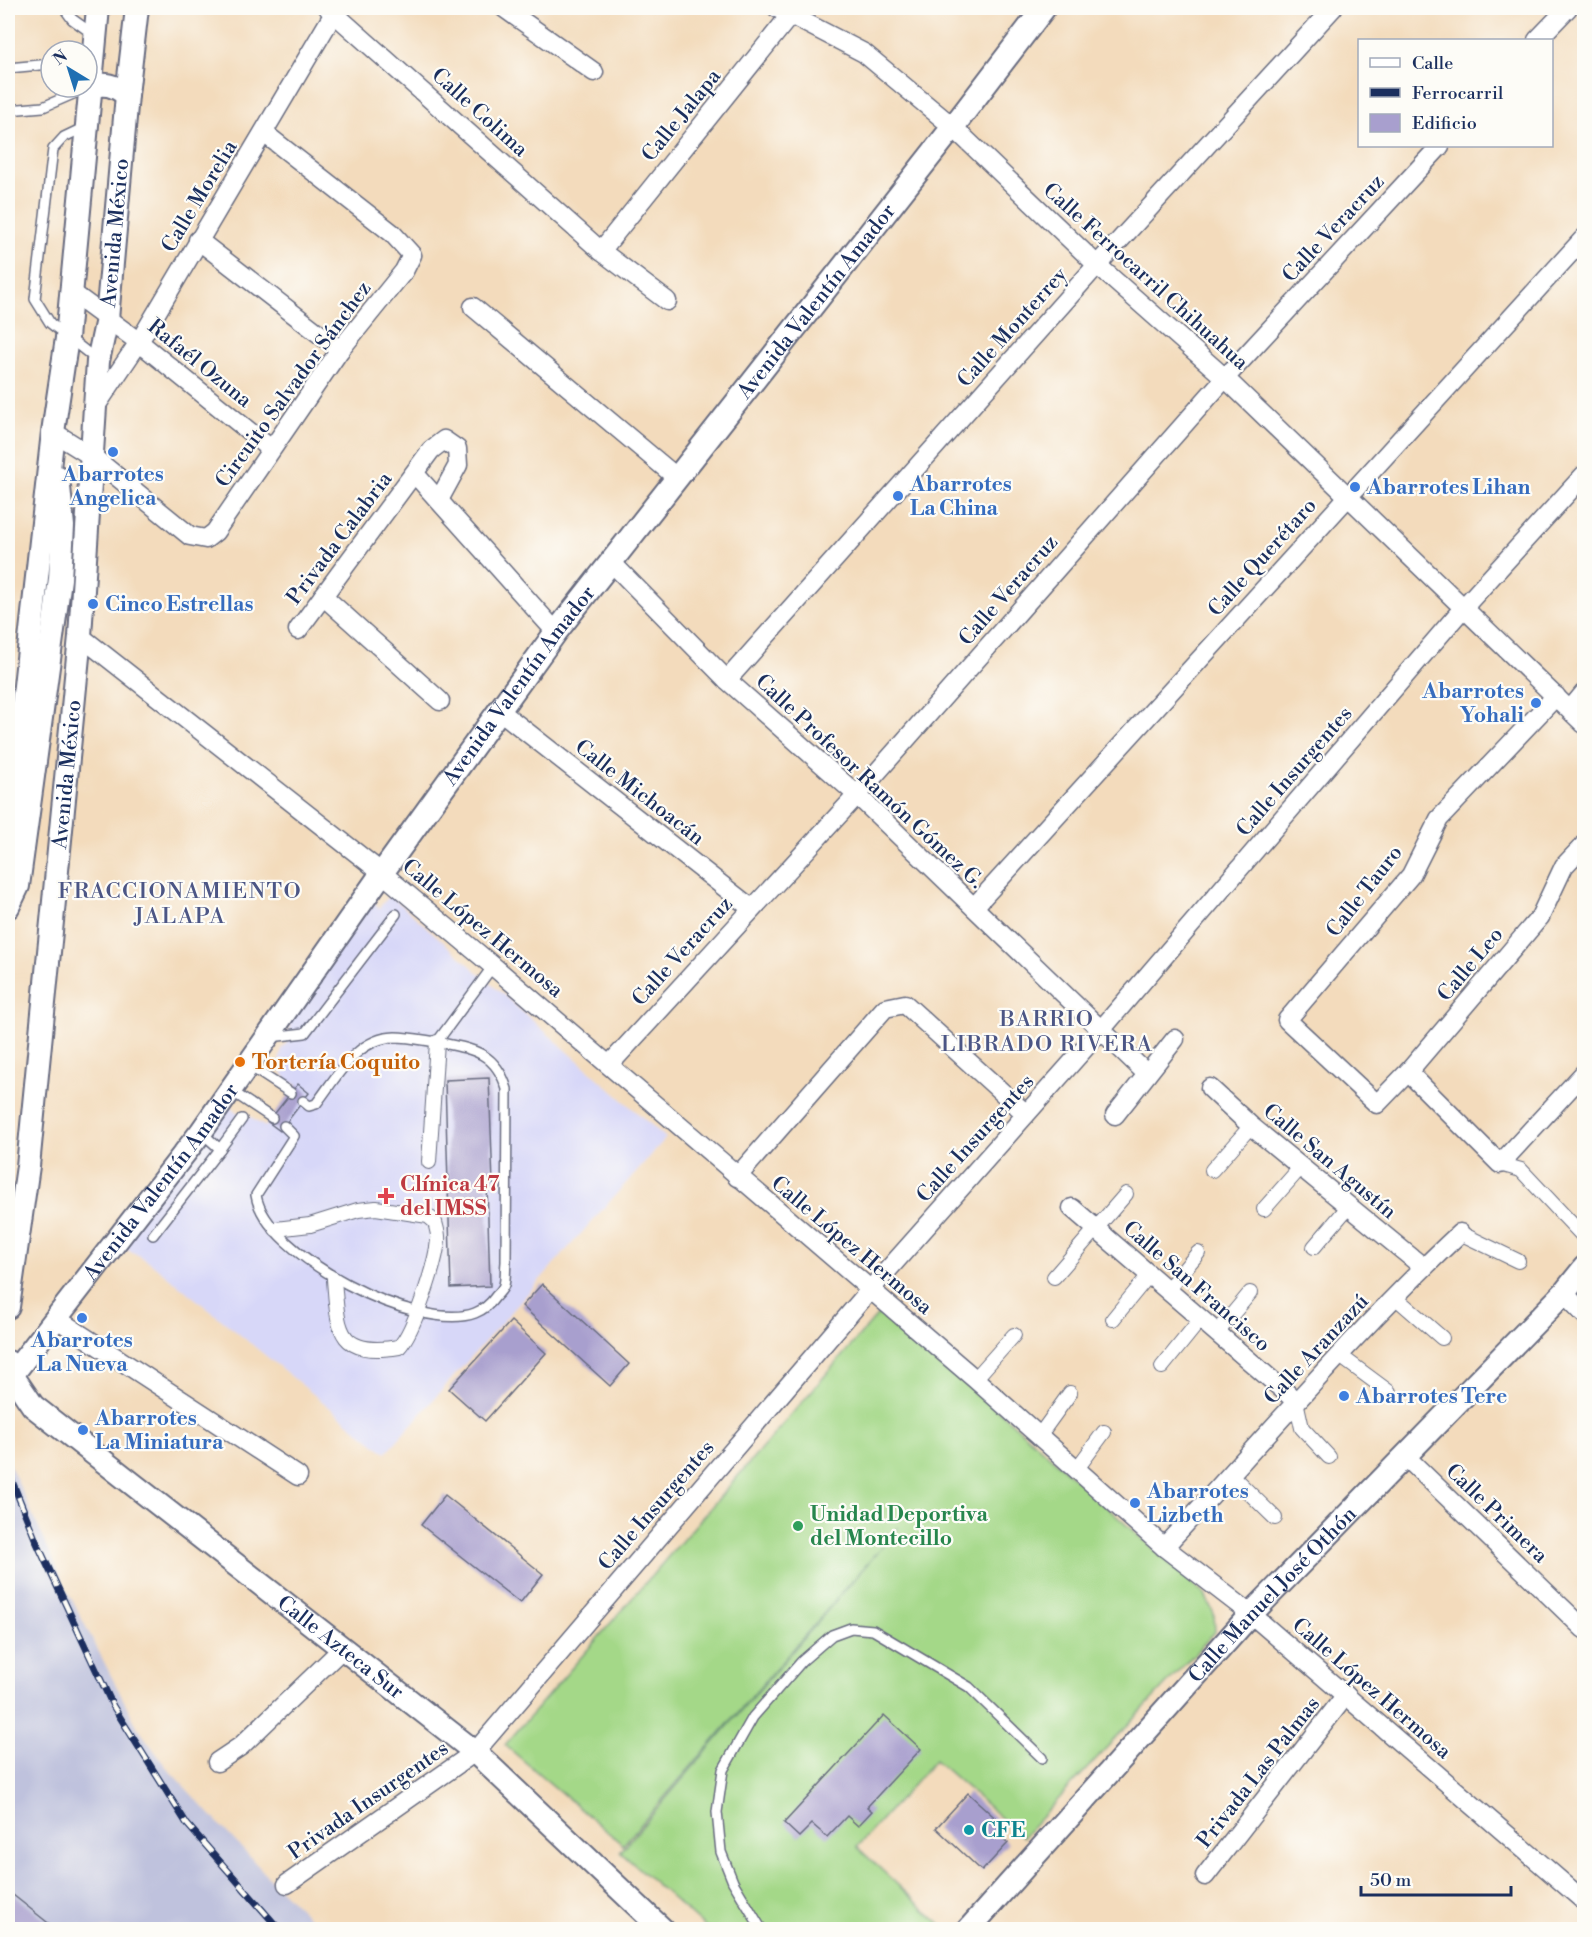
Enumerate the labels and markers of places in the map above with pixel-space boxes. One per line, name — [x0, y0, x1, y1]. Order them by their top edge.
marker: Abarrotes Angelica — [106, 445, 120, 459]
place label: Abarrotes Angelica — [61, 462, 164, 512]
place label: Abarrotes La China — [909, 472, 1012, 522]
place label: Abarrotes Lihan — [1366, 475, 1531, 501]
marker: Abarrotes Lihan — [1348, 480, 1362, 494]
marker: Abarrotes La China — [891, 489, 905, 503]
place label: Cinco Estrellas — [105, 592, 253, 618]
marker: Cinco Estrellas — [86, 597, 100, 611]
place label: Abarrotes Yohali — [1421, 679, 1524, 729]
marker: Abarrotes Yohali — [1529, 696, 1543, 710]
place label: Tortería Coquito — [252, 1050, 420, 1076]
marker: Tortería Coquito — [233, 1055, 247, 1069]
place label: Clínica 47 del IMSS — [400, 1172, 500, 1222]
marker: Clínica 47 del IMSS — [377, 1187, 395, 1205]
marker: Abarrotes La Nueva — [75, 1311, 89, 1325]
place label: Abarrotes La Nueva — [30, 1328, 133, 1378]
place label: Abarrotes Tere — [1355, 1384, 1507, 1410]
marker: Abarrotes Tere — [1337, 1389, 1351, 1403]
place label: Abarrotes La Miniatura — [94, 1406, 224, 1456]
marker: Abarrotes La Miniatura — [76, 1423, 90, 1437]
place label: Abarrotes Lizbeth — [1146, 1479, 1249, 1529]
marker: Abarrotes Lizbeth — [1128, 1496, 1142, 1510]
place label: Unidad Deportiva del Montecillo — [810, 1502, 988, 1552]
marker: Unidad Deportiva del Montecillo — [791, 1519, 805, 1533]
place label: CFE — [981, 1818, 1025, 1844]
marker: CFE — [962, 1823, 976, 1837]

